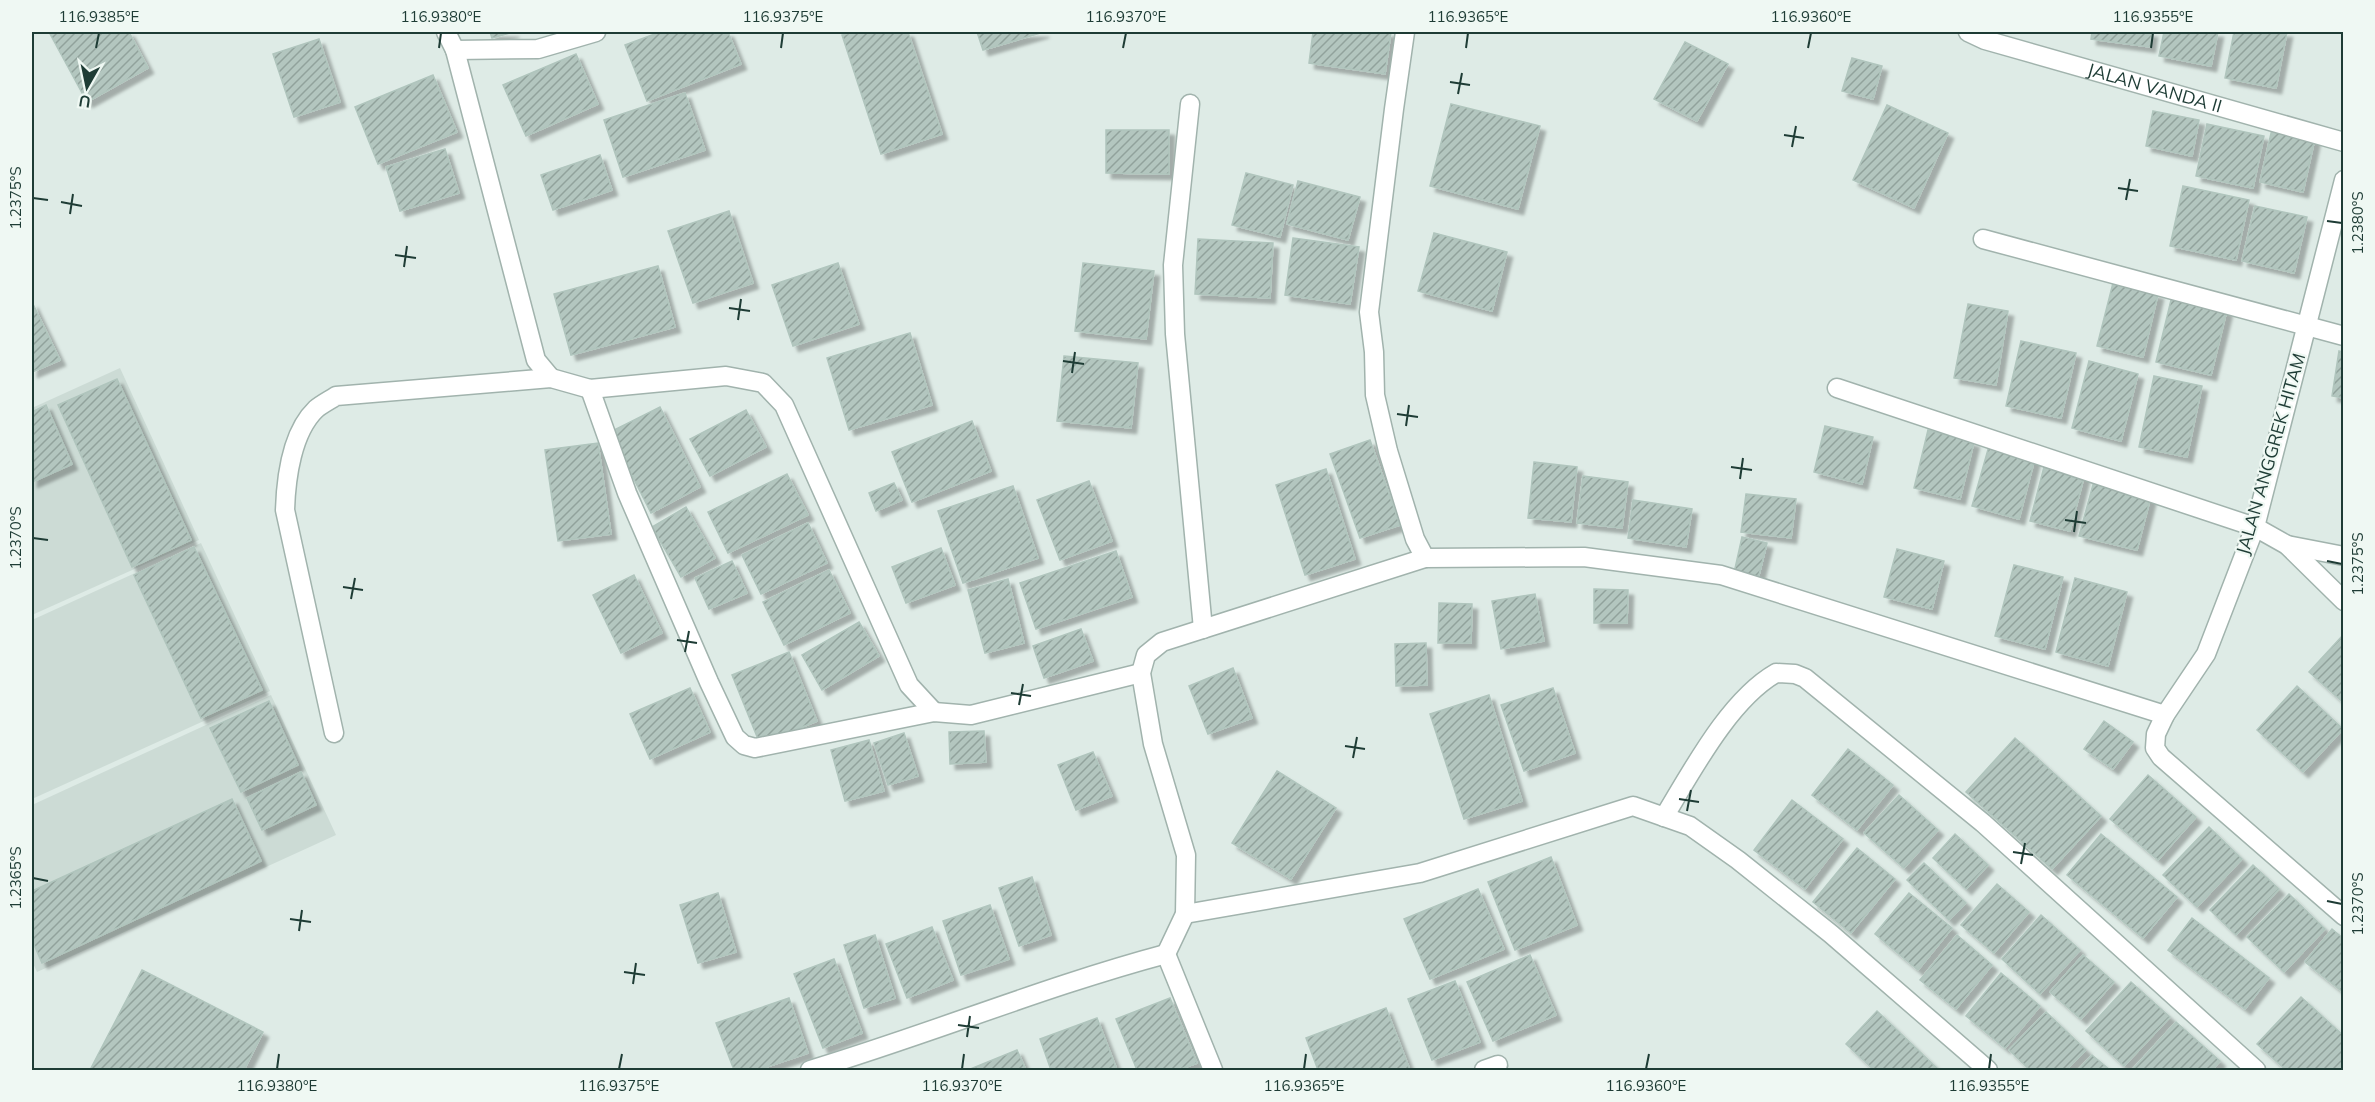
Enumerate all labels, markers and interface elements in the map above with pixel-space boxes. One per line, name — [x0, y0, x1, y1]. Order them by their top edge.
text: 116.9385°E — [59, 7, 140, 26]
text: 116.9380°E — [401, 7, 482, 26]
text: 116.9375°E — [743, 7, 824, 26]
text: 116.9370°E — [1086, 7, 1167, 26]
text: 116.9365°E — [1428, 7, 1509, 26]
text: 116.9360°E — [1771, 7, 1852, 26]
text: 116.9355°E — [2113, 7, 2194, 26]
north arrow — [57, 57, 117, 117]
street label: JALAN VANDA II — [2085, 58, 2225, 118]
text: U — [77, 91, 92, 113]
text: 1.2375°S — [6, 166, 25, 230]
text: 1.2380°S — [2348, 191, 2367, 255]
street label: JALAN ANGGREK HITAM — [2231, 350, 2310, 557]
text: 1.2370°S — [6, 506, 25, 570]
text: 1.2375°S — [2348, 532, 2367, 596]
text: 1.2365°S — [6, 846, 25, 910]
text: 1.2370°S — [2348, 872, 2367, 936]
text: 116.9380°E — [237, 1076, 318, 1095]
text: 116.9375°E — [579, 1076, 660, 1095]
text: 116.9370°E — [922, 1076, 1003, 1095]
text: 116.9365°E — [1264, 1076, 1345, 1095]
text: 116.9360°E — [1606, 1076, 1687, 1095]
text: 116.9355°E — [1949, 1076, 2030, 1095]

